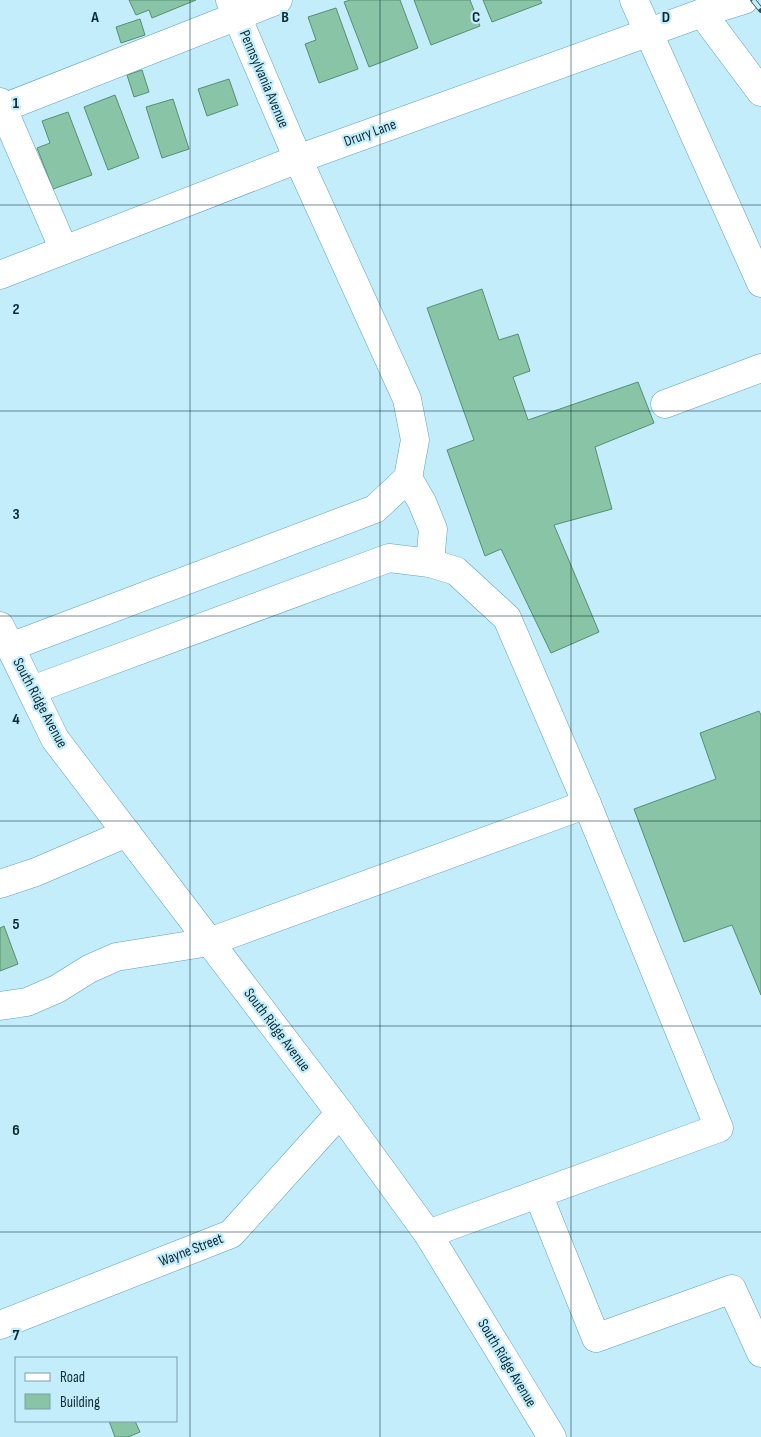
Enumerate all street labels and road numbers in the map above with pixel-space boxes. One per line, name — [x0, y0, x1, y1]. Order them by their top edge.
street label: Pennsylvania Avenue — [235, 27, 293, 131]
street label: Drury Lane — [341, 115, 399, 151]
street label: South Ridge Avenue — [8, 655, 72, 751]
street label: South Ridge Avenue — [240, 985, 314, 1075]
street label: Wayne Street — [156, 1229, 226, 1271]
street label: South Ridge Avenue — [473, 1316, 541, 1410]

